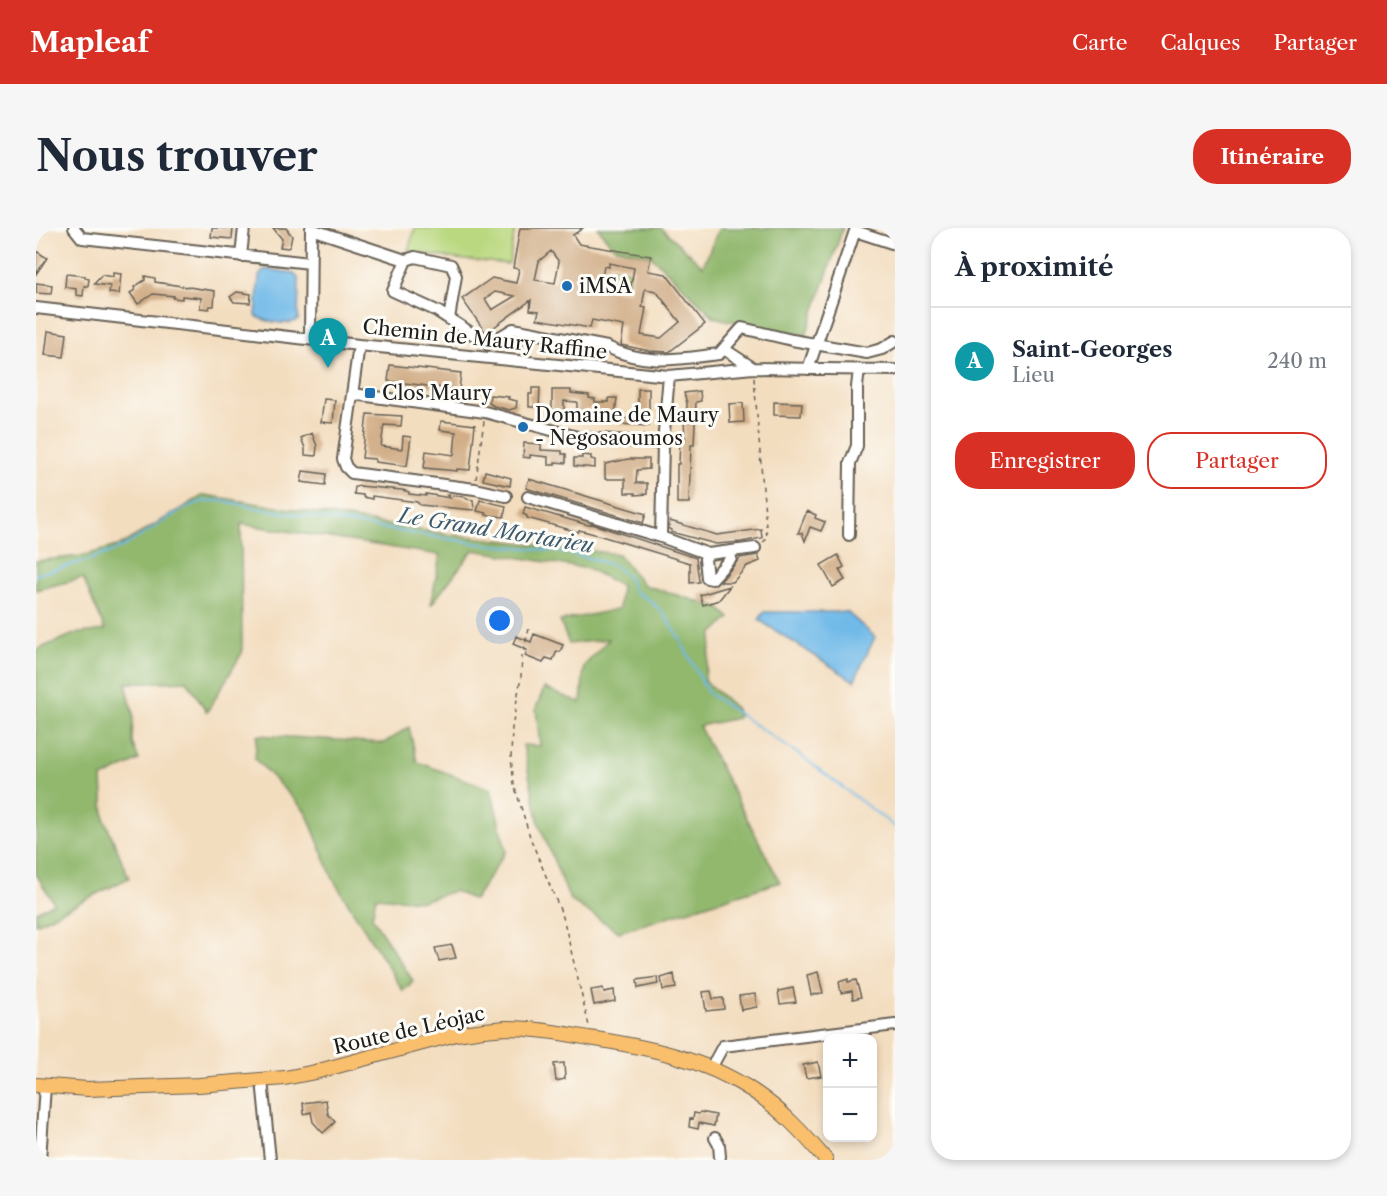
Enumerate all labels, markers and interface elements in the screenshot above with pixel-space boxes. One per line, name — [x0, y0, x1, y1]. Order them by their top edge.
text: Mapleaf — [30, 25, 149, 59]
text: Carte — [1072, 30, 1127, 55]
text: Calques — [1160, 30, 1240, 55]
text: Partager — [1273, 30, 1357, 55]
button: Itinéraire — [1193, 129, 1351, 184]
text: Nous trouver — [36, 130, 318, 182]
text: À proximité — [955, 251, 1114, 283]
place label: iMSA — [579, 274, 633, 298]
marker: iMSA — [560, 279, 574, 293]
street label: Chemin de Maury Raffine — [362, 314, 608, 364]
pin: A — [308, 318, 348, 368]
text: Saint-Georges — [1012, 336, 1172, 363]
text: A — [967, 349, 982, 373]
text: 240 m — [1267, 349, 1327, 373]
text: Lieu — [1012, 363, 1055, 387]
place label: Clos Maury — [382, 381, 493, 405]
marker: Clos Maury — [363, 386, 377, 400]
place label: Domaine de Maury - Negosaoumos — [535, 403, 720, 450]
marker: Domaine de Maury - Negosaoumos — [516, 420, 530, 434]
button: Enregistrer — [955, 432, 1135, 489]
button: Partager — [1147, 432, 1327, 489]
water label: Le Grand Mortarieu — [395, 502, 596, 558]
your location — [485, 606, 514, 635]
street label: Route de Léojac — [331, 1001, 487, 1059]
map controls — [823, 1034, 877, 1142]
button: + — [823, 1034, 877, 1088]
button: − — [823, 1088, 877, 1142]

